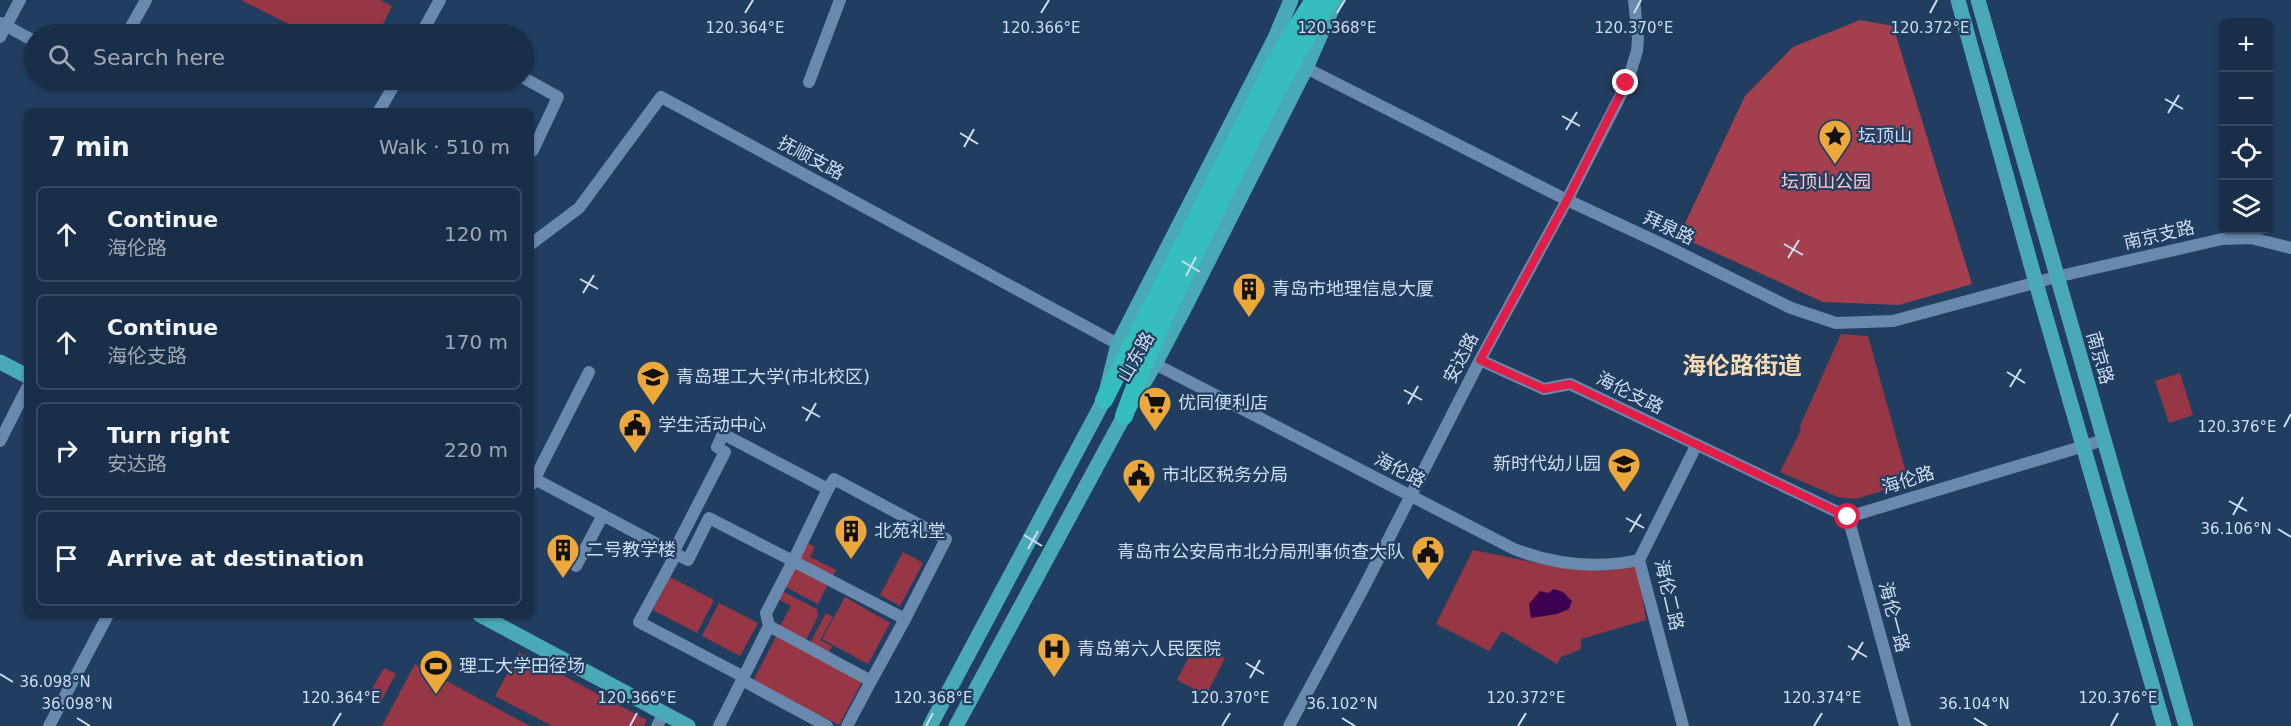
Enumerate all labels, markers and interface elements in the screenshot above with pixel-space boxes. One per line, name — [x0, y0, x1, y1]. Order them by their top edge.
map controls — [2219, 18, 2273, 234]
button: + — [2219, 18, 2273, 72]
text: 120.364°E — [705, 19, 785, 37]
text: 120.366°E — [1001, 19, 1081, 37]
text: 120.368°E — [1297, 19, 1377, 37]
text: 120.370°E — [1594, 19, 1674, 37]
text: 120.372°E — [1890, 19, 1970, 37]
search box — [24, 24, 534, 90]
icon: search — [45, 41, 78, 74]
text: Search here — [93, 45, 225, 70]
route end — [1612, 69, 1638, 95]
button: − — [2219, 72, 2273, 126]
place icon: 坛顶山 — [1817, 118, 1853, 165]
place label: 坛顶山 — [1858, 125, 1912, 146]
button: locate — [2219, 126, 2273, 180]
street label: 抚顺支路 — [775, 131, 848, 184]
text: 7 min — [48, 132, 130, 162]
text: Walk · 510 m — [379, 135, 510, 159]
park label: 坛顶山公园 — [1781, 171, 1871, 192]
button: layers — [2219, 180, 2273, 234]
text: Continue — [107, 207, 218, 232]
street label: 拜泉路 — [1640, 207, 1698, 248]
street label: 南京支路 — [2121, 216, 2196, 253]
icon: ahead — [50, 218, 83, 251]
text: 120 m — [444, 222, 508, 246]
text: 海伦路 — [107, 236, 167, 260]
building icon: 青岛市地理信息大厦 — [1231, 271, 1267, 318]
place label: 青岛市地理信息大厦 — [1272, 278, 1434, 299]
text: Continue — [107, 315, 218, 340]
icon: ahead — [50, 326, 83, 359]
street label: 山东路 — [1113, 328, 1158, 385]
street label: 安达路 — [1439, 329, 1482, 387]
street label: 南京路 — [2083, 329, 2118, 387]
text: 170 m — [444, 330, 508, 354]
text: 海伦支路 — [107, 344, 187, 368]
district label: 海伦路街道 — [1682, 352, 1802, 380]
school or university icon: 青岛理工大学(市北校区) — [635, 359, 671, 406]
place label: 青岛理工大学(市北校区) — [676, 366, 870, 387]
street label: 海伦支路 — [1593, 367, 1667, 418]
supermarket icon: 优同便利店 — [1137, 385, 1173, 432]
place label: 优同便利店 — [1178, 392, 1268, 413]
public building icon: 学生活动中心 — [617, 407, 653, 454]
place label: 学生活动中心 — [658, 414, 766, 435]
text: 120.376°E — [2197, 418, 2277, 436]
text: Turn right — [107, 423, 230, 448]
icon: right — [50, 434, 83, 467]
text: 220 m — [444, 438, 508, 462]
school or university icon: 新时代幼儿园 — [1606, 446, 1642, 493]
street label: 海伦路 — [1371, 448, 1429, 491]
text: 安达路 — [107, 452, 167, 476]
place label: 新时代幼儿园 — [1493, 453, 1601, 474]
public building icon: 市北区税务分局 — [1121, 457, 1157, 504]
street label: 海伦路 — [1879, 462, 1937, 497]
place label: 市北区税务分局 — [1162, 464, 1288, 485]
route start — [1834, 503, 1860, 529]
building icon: 北苑礼堂 — [833, 513, 869, 560]
place label: 北苑礼堂 — [874, 520, 946, 541]
text: 36.106°N — [2200, 520, 2272, 538]
building icon: 二号教学楼 — [545, 532, 581, 579]
public building icon: 青岛市公安局市北分局刑事侦查大队 — [1410, 534, 1446, 581]
place label: 二号教学楼 — [586, 539, 676, 560]
place label: 青岛市公安局市北分局刑事侦查大队 — [1117, 541, 1405, 562]
icon: arrive — [50, 542, 83, 575]
text: Arrive at destination — [107, 546, 364, 571]
street label: 海伦二路 — [1651, 557, 1688, 632]
street label: 海伦一路 — [1875, 579, 1914, 654]
hospital icon: 青岛第六人民医院 — [1036, 631, 1072, 678]
place label: 青岛第六人民医院 — [1077, 638, 1221, 659]
sports icon: 理工大学田径场 — [418, 648, 454, 695]
place label: 理工大学田径场 — [459, 655, 585, 676]
text: 36.098°N — [19, 673, 91, 691]
text: 120.364°E — [301, 689, 381, 707]
text: 120.366°E — [597, 689, 677, 707]
text: 120.368°E — [893, 689, 973, 707]
text: 120.370°E — [1190, 689, 1270, 707]
text: 120.372°E — [1486, 689, 1566, 707]
text: 120.374°E — [1782, 689, 1862, 707]
text: 120.376°E — [2078, 689, 2158, 707]
text: 36.098°N — [41, 695, 113, 713]
text: 36.102°N — [1306, 695, 1378, 713]
text: 36.104°N — [1938, 695, 2010, 713]

